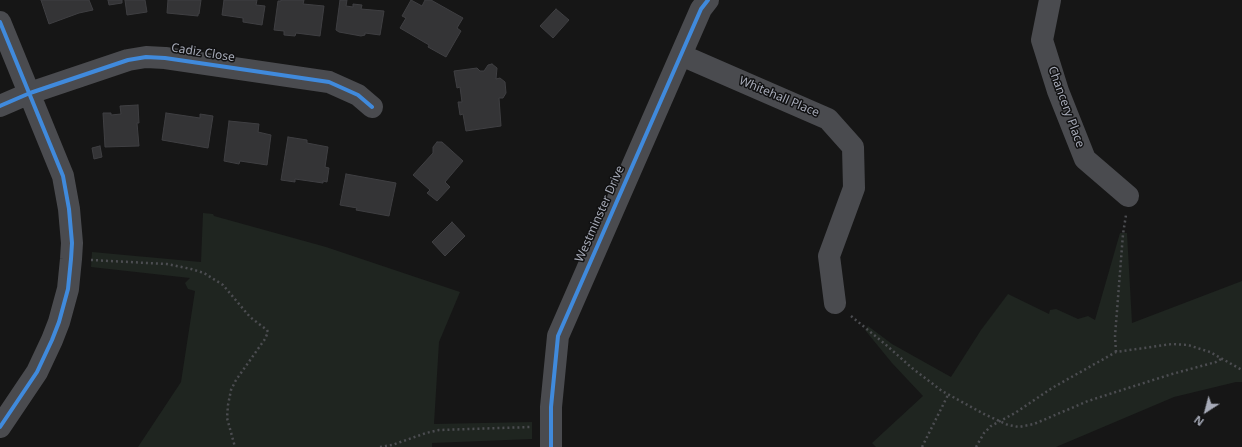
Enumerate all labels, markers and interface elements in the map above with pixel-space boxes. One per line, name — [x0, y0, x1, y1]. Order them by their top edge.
street label: Cadiz Close — [170, 41, 236, 65]
street label: Chancery Place — [1045, 64, 1087, 150]
street label: Whitehall Place — [737, 74, 821, 120]
street label: Westminster Drive — [572, 164, 628, 264]
north arrow — [1186, 391, 1226, 431]
text: N — [1191, 412, 1207, 430]

